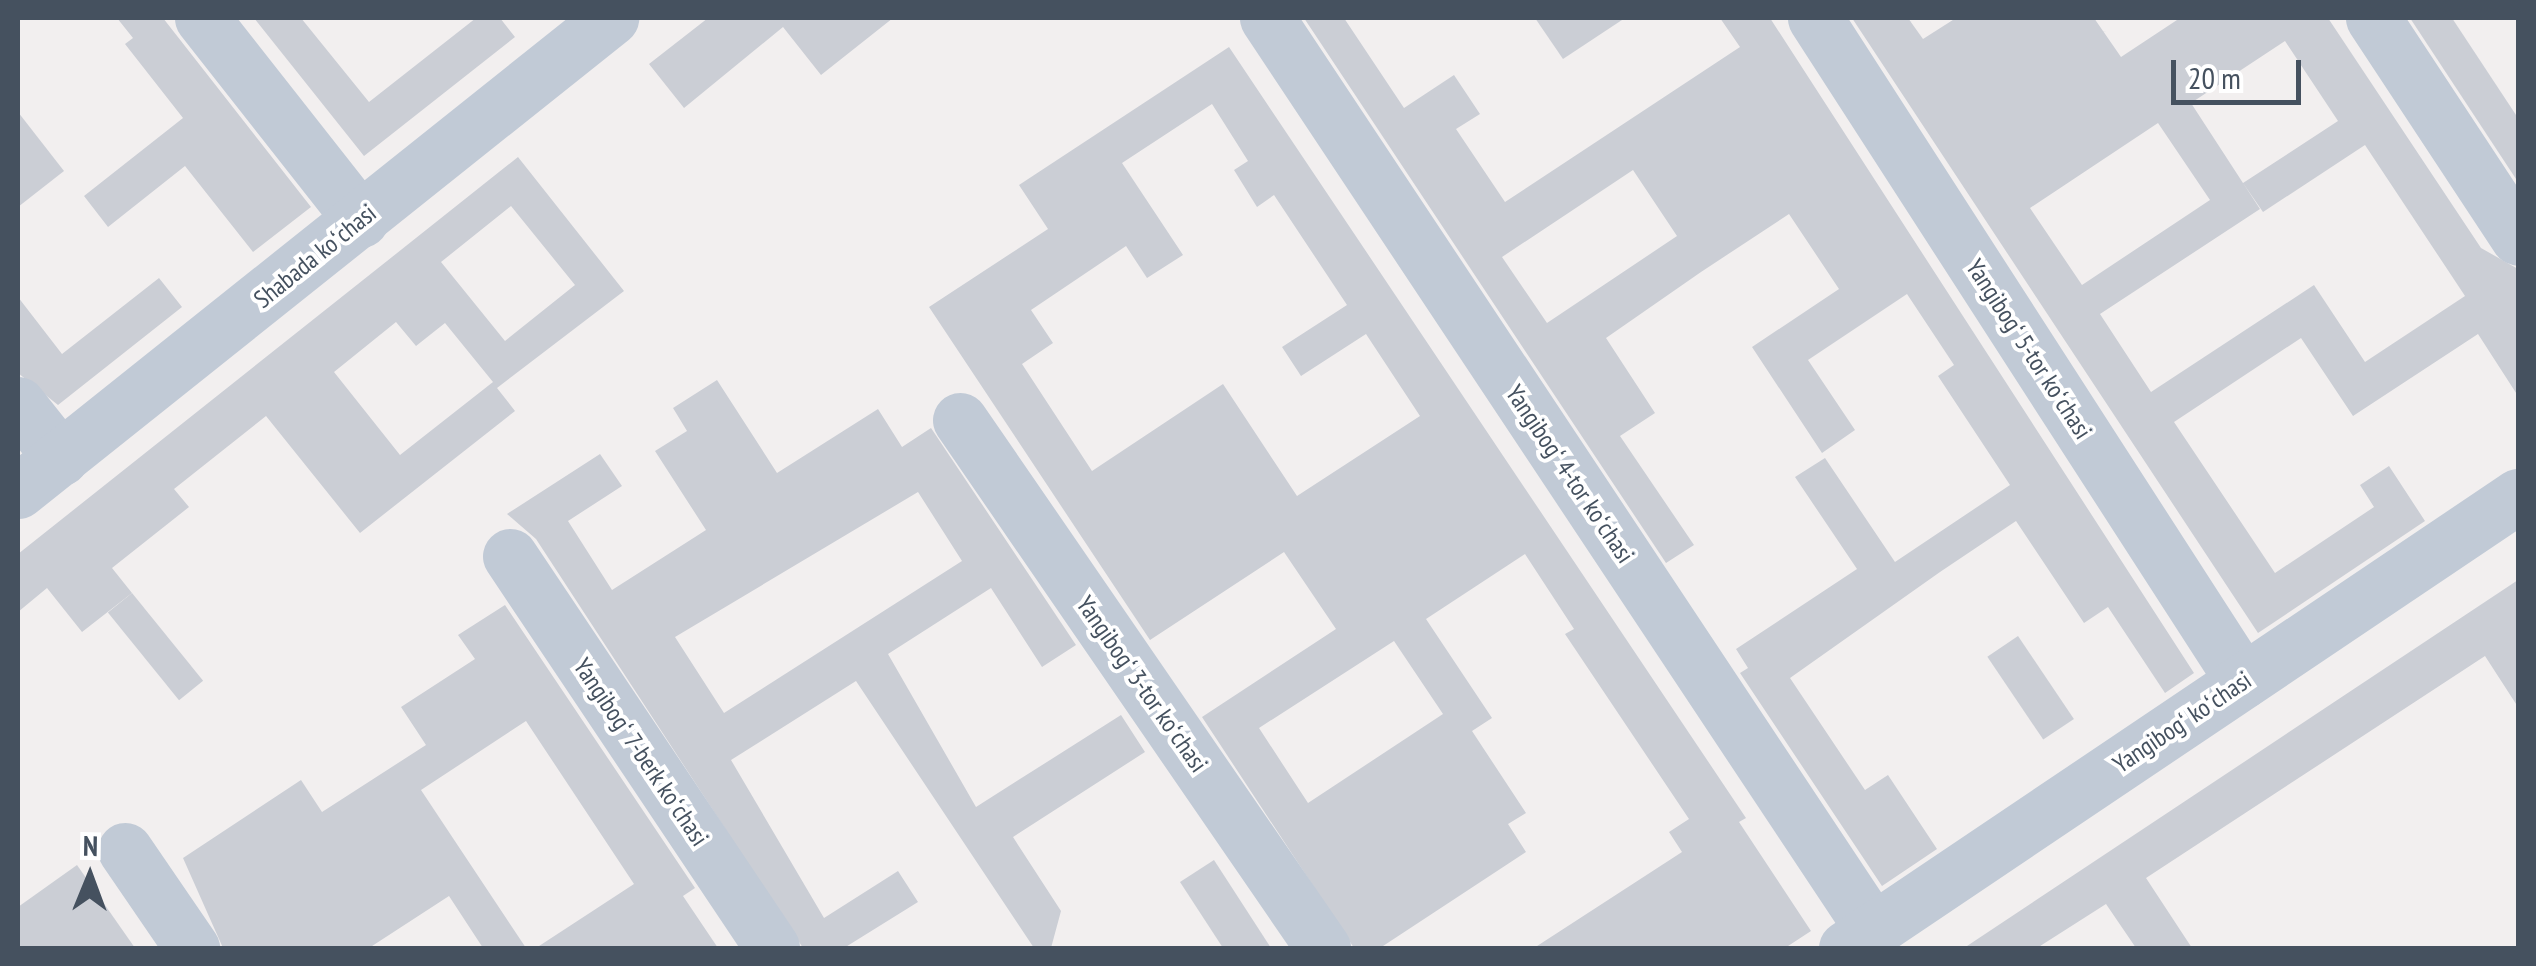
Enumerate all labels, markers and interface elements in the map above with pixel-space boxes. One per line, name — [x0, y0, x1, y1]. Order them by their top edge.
scale bar — [2176, 40, 2306, 102]
text: 20 m — [2188, 58, 2241, 97]
street label: Shabada koʻchasi — [248, 198, 382, 314]
street label: Yangibogʻ 5-tor koʻchasi — [1960, 254, 2098, 444]
street label: Yangibogʻ 4-tor koʻchasi — [1499, 379, 1641, 569]
street label: Yangibogʻ 3-tor koʻchasi — [1070, 590, 1214, 778]
street label: Yangibogʻ 7-berk koʻchasi — [567, 652, 715, 852]
street label: Yangibogʻ koʻchasi — [2107, 665, 2257, 779]
north arrow — [40, 826, 140, 926]
text: N — [83, 827, 98, 864]

